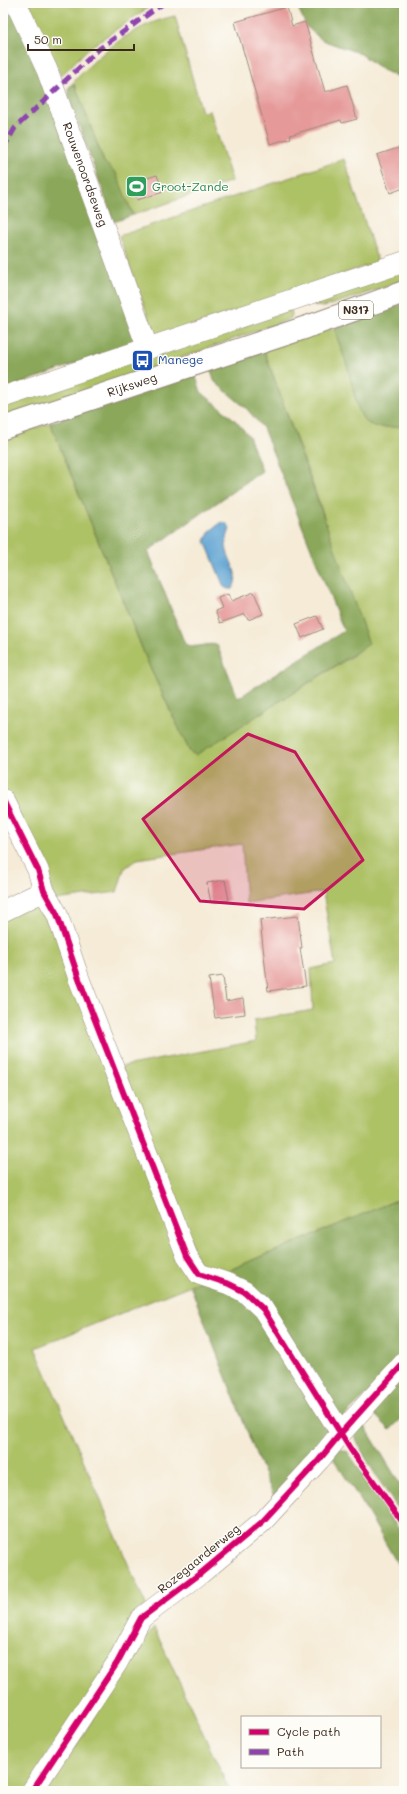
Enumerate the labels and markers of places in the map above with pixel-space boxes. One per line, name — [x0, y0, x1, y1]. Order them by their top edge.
sports icon: Groot-Zande — [124, 174, 150, 200]
place label: Groot-Zande — [152, 178, 229, 194]
bus stop icon: Manege — [129, 347, 155, 373]
place label: Manege — [158, 351, 204, 367]

